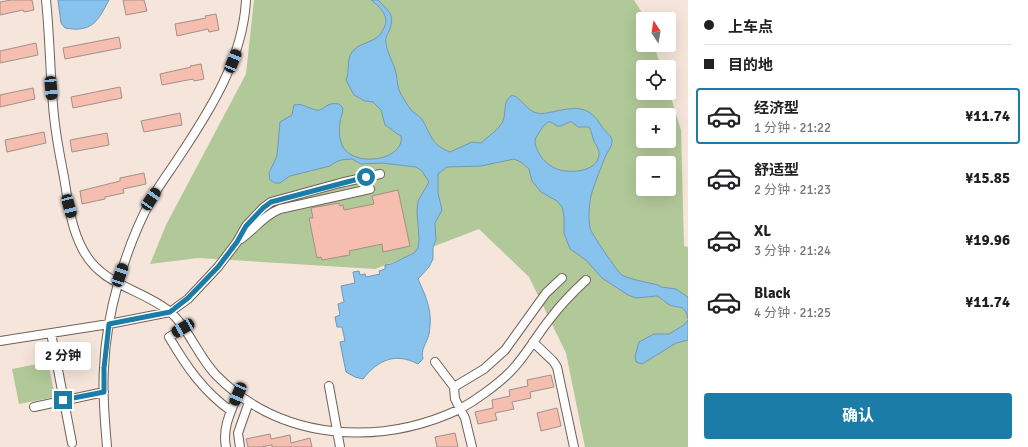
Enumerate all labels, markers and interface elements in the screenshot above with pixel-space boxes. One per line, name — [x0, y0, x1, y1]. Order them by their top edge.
north arrow — [636, 12, 676, 52]
map controls — [636, 12, 676, 196]
text: 上车点 — [728, 18, 773, 36]
car — [223, 48, 243, 74]
text: 目的地 — [728, 56, 773, 74]
button: locate — [636, 60, 676, 100]
car — [44, 76, 58, 100]
icon: car — [706, 98, 742, 134]
text: 经济型 — [754, 99, 799, 117]
text: ¥11.74 — [965, 107, 1010, 125]
button: + — [636, 108, 676, 148]
text: 1 分钟 · 21:22 — [754, 120, 831, 136]
button: − — [636, 156, 676, 196]
icon: car — [706, 160, 742, 196]
text: 舒适型 — [754, 161, 799, 179]
route start — [357, 168, 375, 186]
text: ¥15.85 — [965, 169, 1010, 187]
text: 2 分钟 · 21:23 — [754, 182, 831, 198]
car — [139, 186, 163, 212]
car — [60, 193, 78, 219]
icon: car — [706, 222, 742, 258]
text: XL — [754, 222, 771, 240]
text: ¥19.96 — [965, 231, 1010, 249]
text: 3 分钟 · 21:24 — [754, 243, 831, 259]
car — [110, 262, 130, 288]
icon: car — [706, 284, 742, 320]
text: Black — [754, 284, 791, 302]
text: ¥11.74 — [965, 293, 1010, 311]
text: 4 分钟 · 21:25 — [754, 305, 831, 321]
car — [170, 317, 196, 339]
callout: 2 分钟 — [35, 342, 91, 370]
text: 2 分钟 — [45, 348, 81, 364]
car — [228, 381, 248, 407]
route end — [54, 391, 72, 409]
button: 确认 — [704, 393, 1012, 439]

